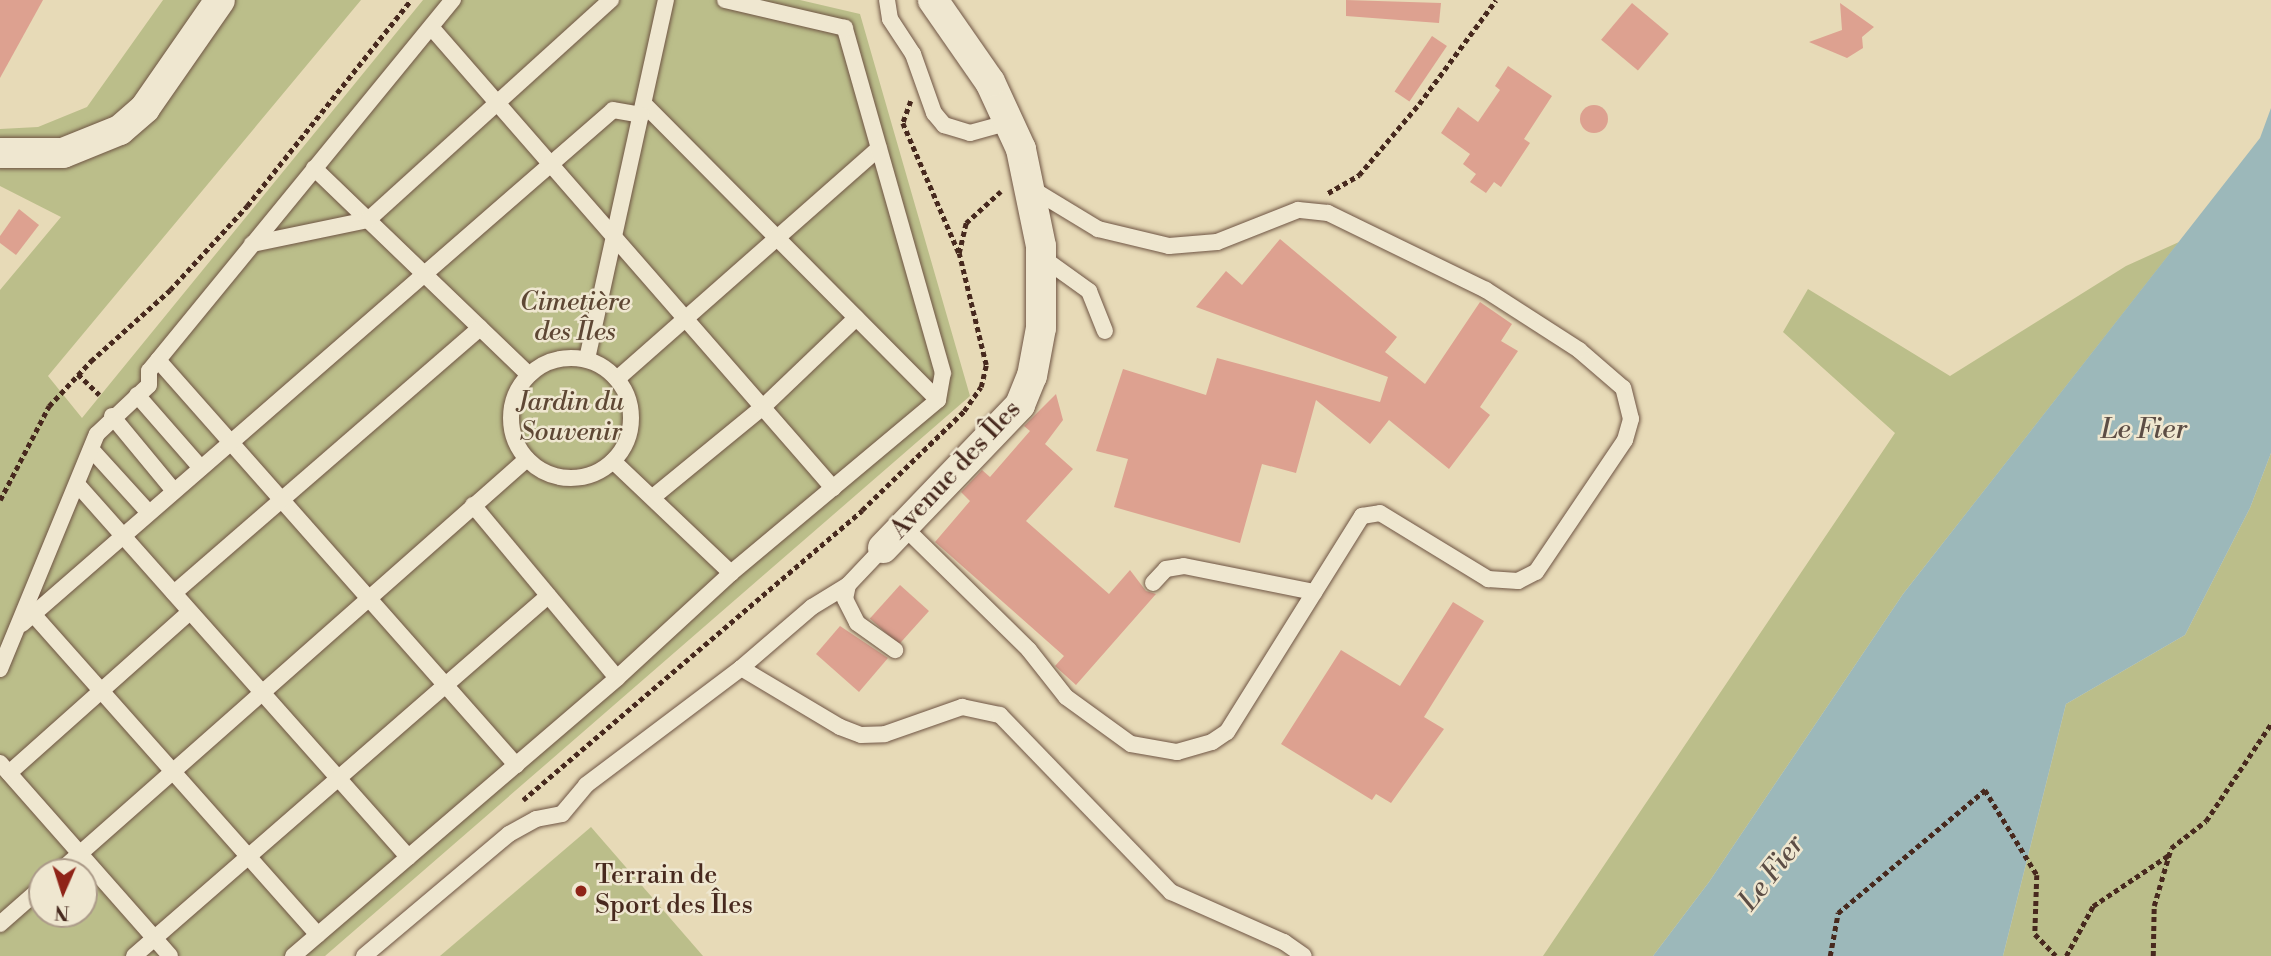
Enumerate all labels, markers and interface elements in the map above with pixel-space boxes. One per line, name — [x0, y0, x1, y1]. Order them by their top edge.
park label: Cimetière des Îles — [520, 287, 630, 348]
park label: Jardin du Souvenir — [518, 387, 624, 448]
street label: Avenue des Îles — [884, 394, 1028, 546]
water label: Le Fier — [2101, 413, 2187, 447]
water label: Le Fier — [1732, 829, 1812, 917]
north arrow — [28, 858, 98, 928]
place label: Terrain de Sport des Îles — [595, 860, 753, 922]
marker: Terrain de Sport des Îles — [573, 883, 589, 899]
text: N — [54, 900, 70, 924]

